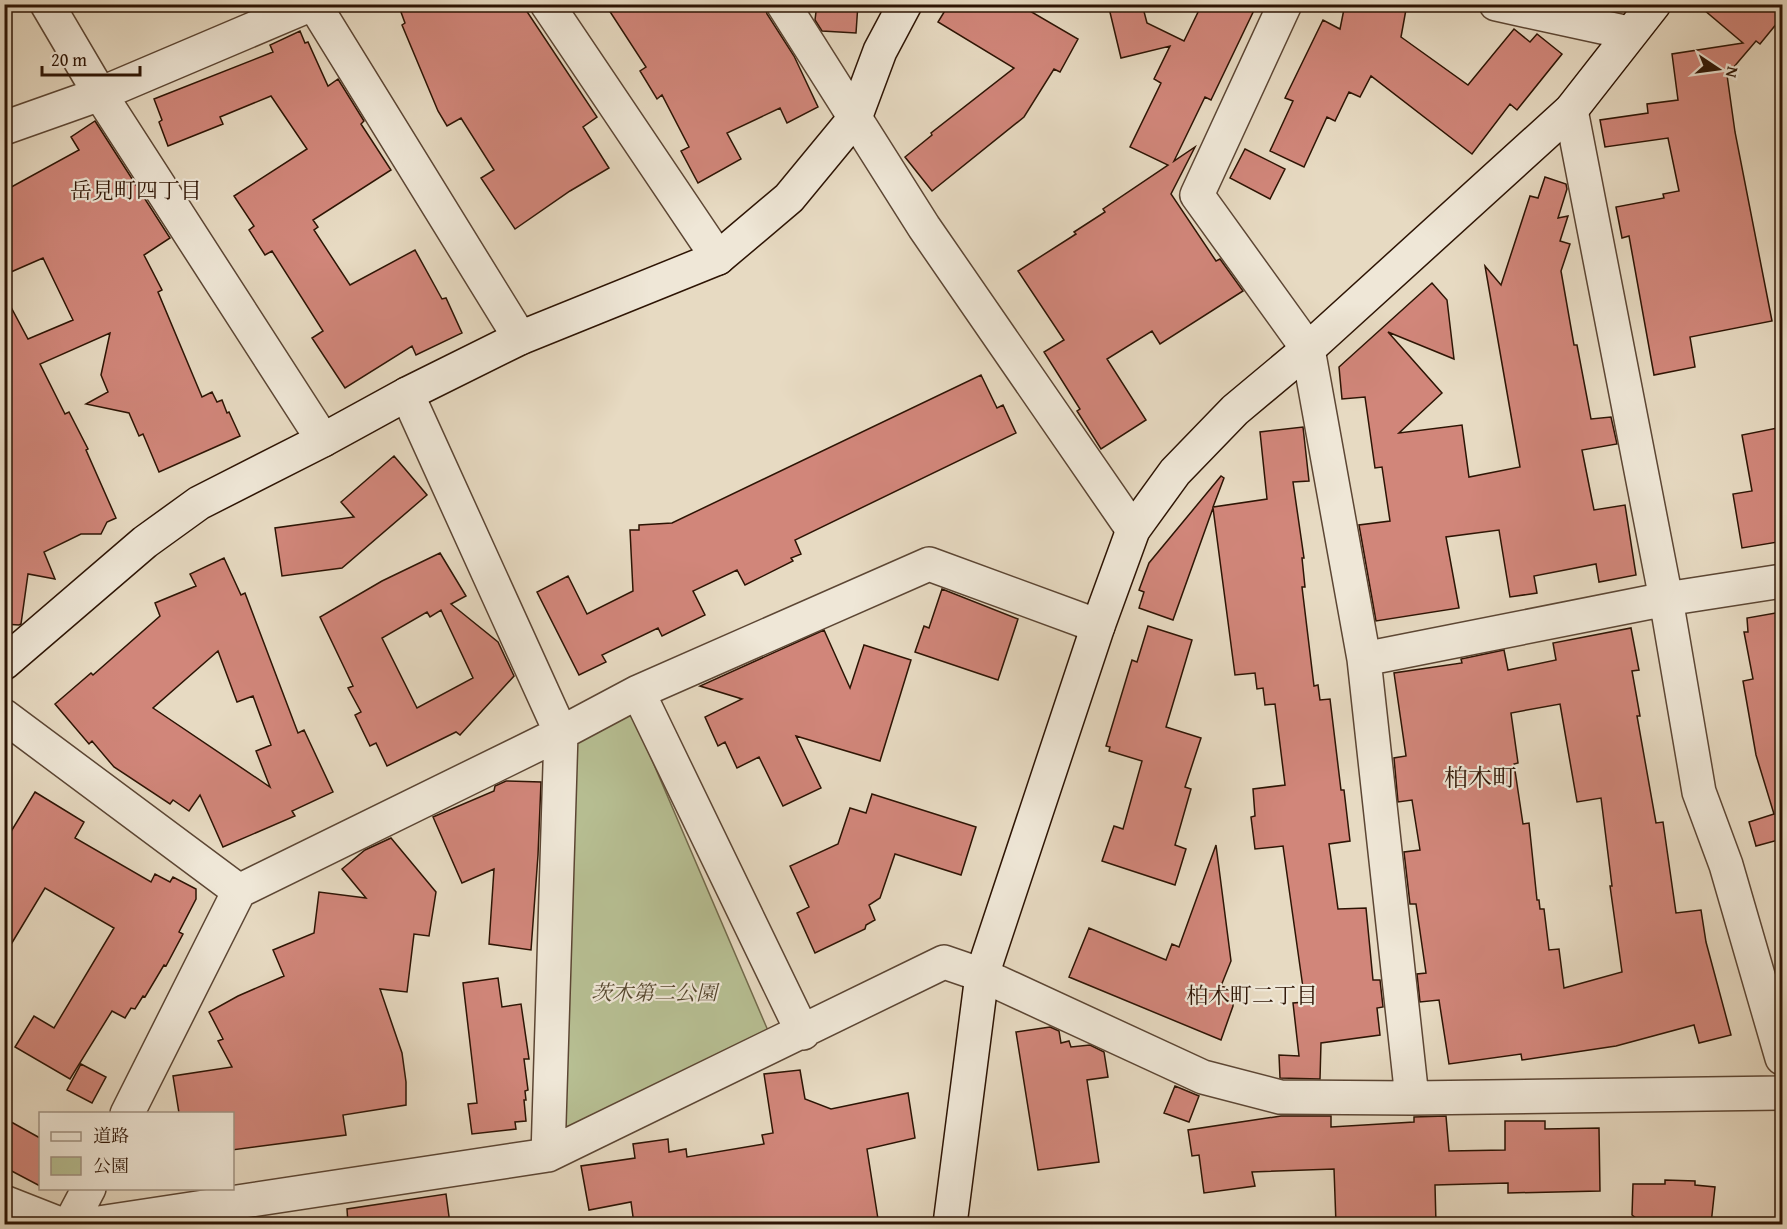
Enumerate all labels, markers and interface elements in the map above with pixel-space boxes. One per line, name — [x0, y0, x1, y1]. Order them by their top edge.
scale bar — [42, 39, 140, 77]
north arrow — [1688, 39, 1748, 99]
text: 20 m — [51, 46, 87, 73]
text: N — [1720, 64, 1746, 81]
district label: 岳見町四丁目 — [70, 174, 202, 206]
district label: 柏木町 — [1444, 760, 1516, 795]
park label: 茨木第二公園 — [591, 977, 720, 1008]
district label: 柏木町二丁目 — [1186, 979, 1318, 1011]
legend — [39, 1112, 234, 1190]
text: 道路 — [93, 1122, 129, 1149]
text: 公園 — [93, 1152, 129, 1179]

